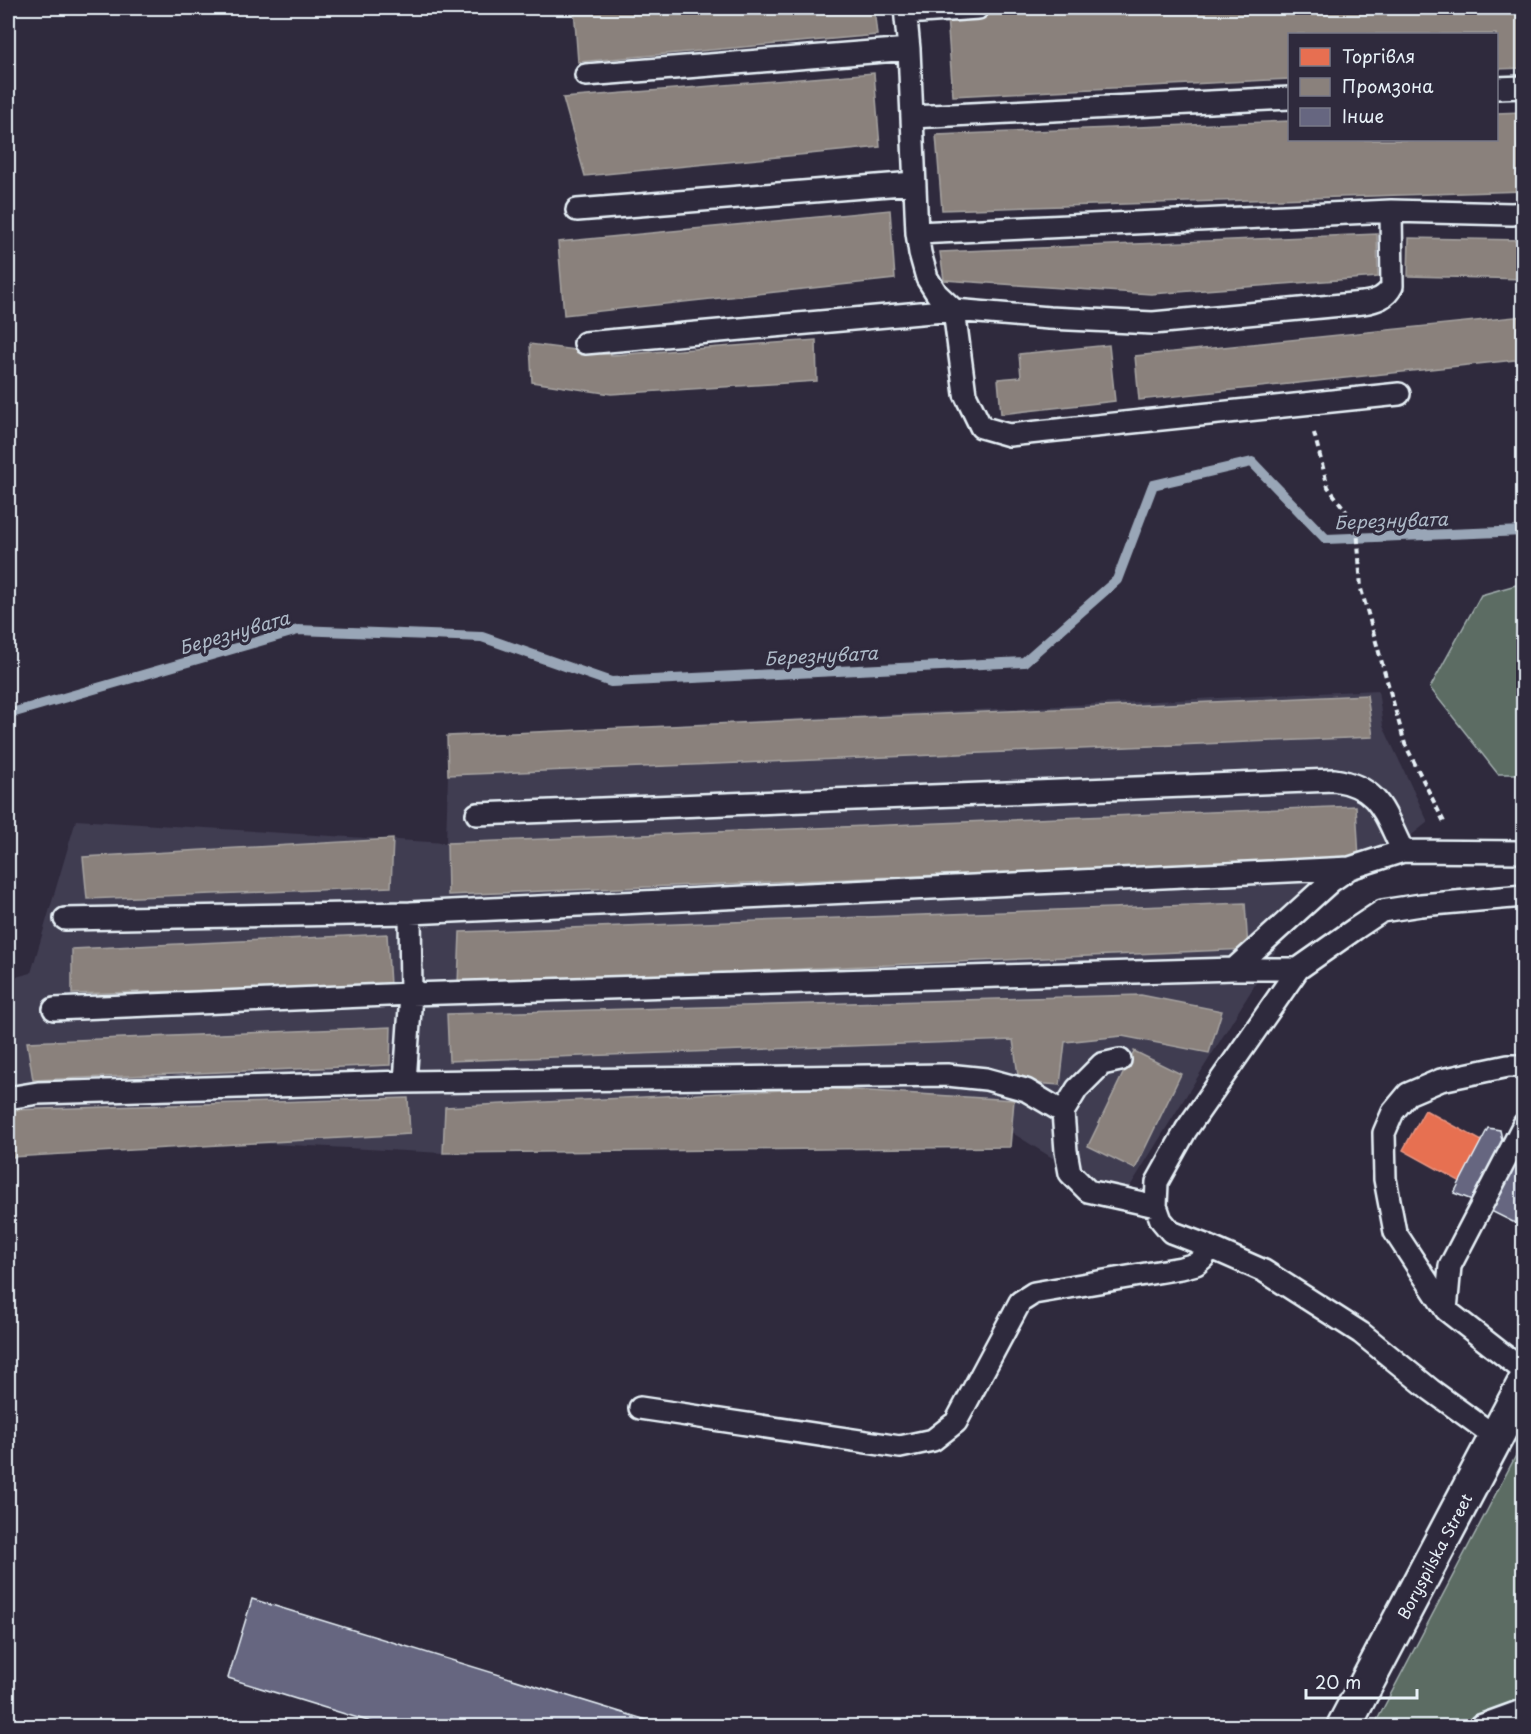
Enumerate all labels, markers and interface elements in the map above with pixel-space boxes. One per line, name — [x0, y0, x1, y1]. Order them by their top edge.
legend — [1288, 33, 1498, 141]
text: Торгівля — [1342, 42, 1415, 69]
text: Промзона — [1342, 72, 1434, 99]
text: Інше — [1342, 102, 1384, 129]
water label: Березнувата — [1334, 505, 1449, 535]
water label: Березнувата — [176, 603, 293, 661]
water label: Березнувата — [764, 639, 879, 671]
street label: Boryspilska Street — [1391, 1489, 1477, 1623]
scale bar — [1306, 1662, 1417, 1700]
text: 20 m — [1315, 1668, 1361, 1695]

